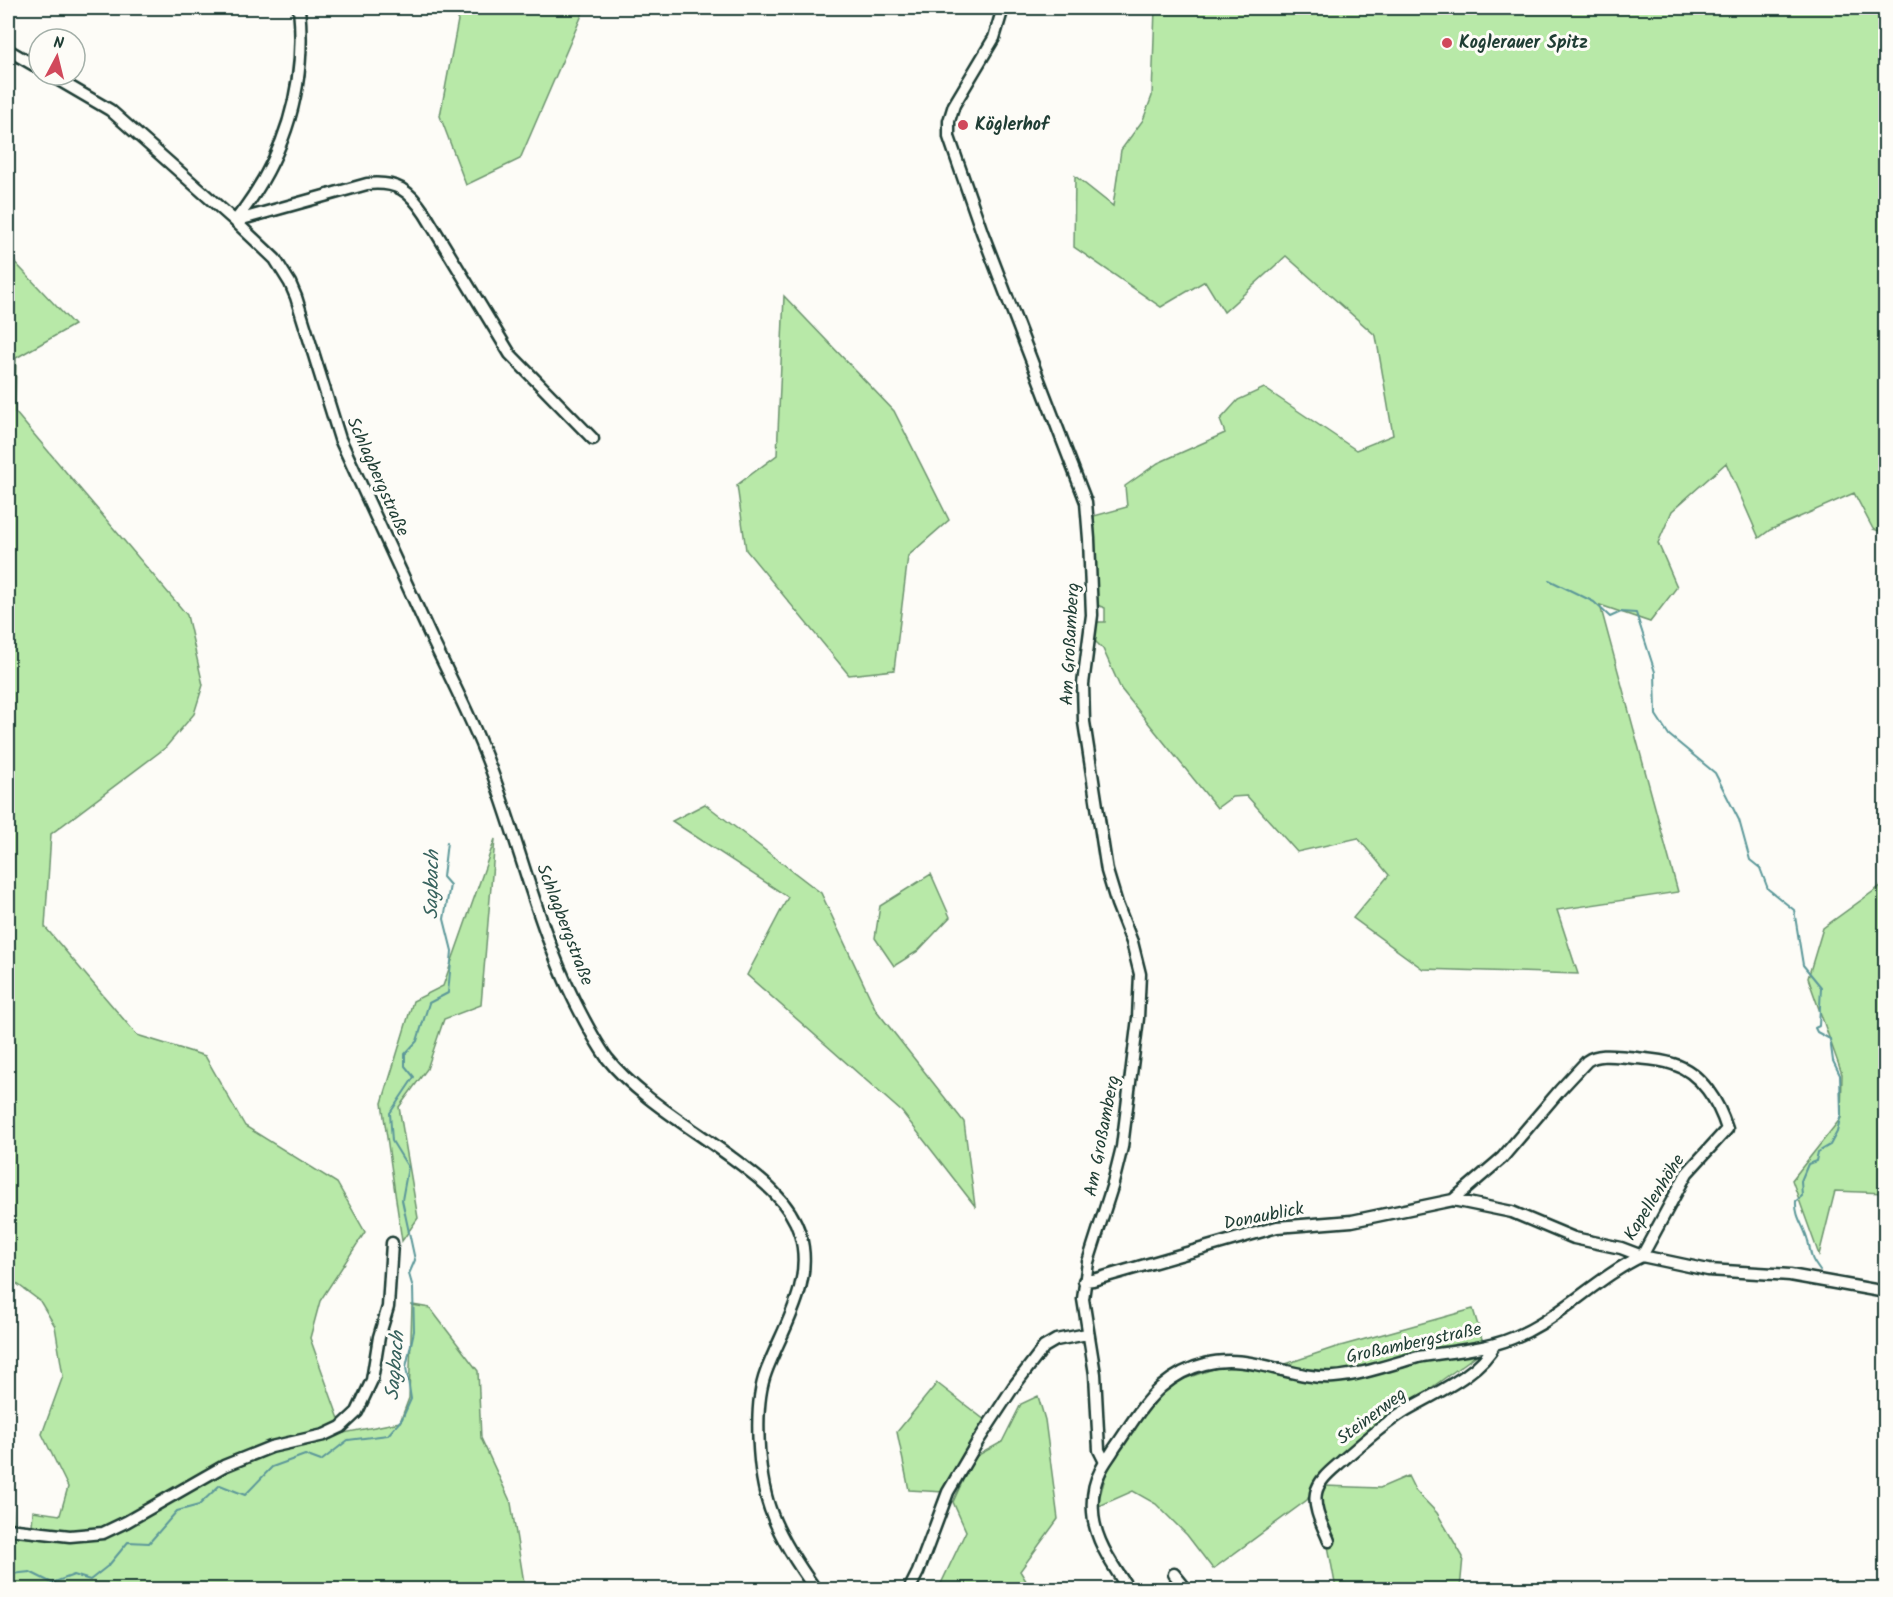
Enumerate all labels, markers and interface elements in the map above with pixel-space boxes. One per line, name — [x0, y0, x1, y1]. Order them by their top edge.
north arrow — [27, 27, 87, 87]
place label: Koglerauer Spitz — [1459, 29, 1588, 58]
text: N — [52, 31, 65, 57]
marker: Koglerauer Spitz — [1440, 36, 1454, 50]
place label: Köglerhof — [975, 111, 1051, 140]
marker: Köglerhof — [956, 118, 970, 132]
street label: Schlagbergstraße — [338, 412, 416, 542]
street label: Am Großamberg — [1053, 582, 1089, 706]
water label: Sagbach — [416, 848, 450, 920]
street label: Schlagbergstraße — [527, 860, 601, 990]
street label: Am Großamberg — [1077, 1073, 1129, 1199]
street label: Kapellenhöhe — [1617, 1149, 1693, 1247]
street label: Donaublick — [1221, 1195, 1307, 1239]
street label: Großambergstraße — [1343, 1315, 1485, 1373]
water label: Sagbach — [377, 1328, 415, 1402]
street label: Steinerweg — [1331, 1381, 1413, 1453]

